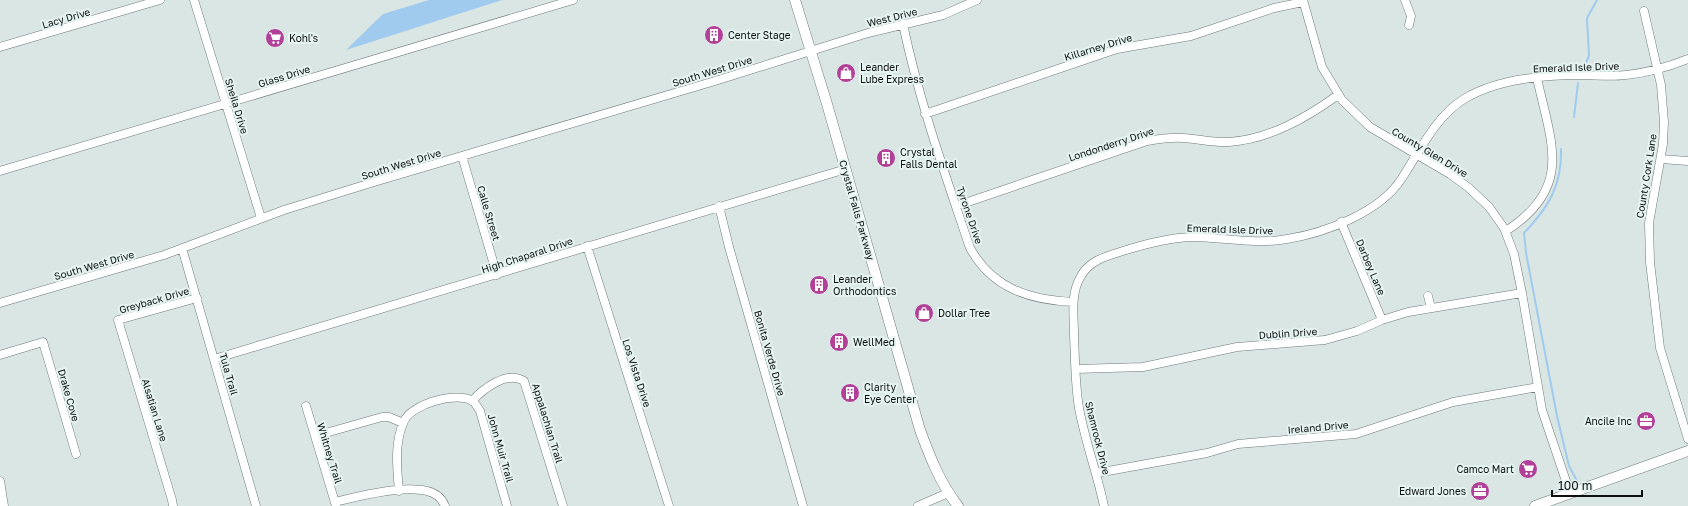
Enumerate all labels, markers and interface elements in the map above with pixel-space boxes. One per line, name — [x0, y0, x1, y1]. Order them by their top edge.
street label: Lacy Drive — [41, 5, 92, 31]
street label: West Drive — [866, 5, 919, 29]
building icon: Center Stage — [703, 24, 725, 46]
supermarket icon: Kohl's — [264, 27, 286, 49]
place label: Center Stage — [728, 29, 791, 41]
street label: Killarney Drive — [1063, 31, 1133, 63]
place label: Kohl's — [289, 32, 318, 44]
street label: South West Drive — [671, 53, 753, 89]
street label: Emerald Isle Drive — [1533, 59, 1620, 75]
place label: Leander Lube Express — [860, 61, 924, 85]
street label: Glass Drive — [257, 62, 312, 90]
shop icon: Leander Lube Express — [835, 62, 857, 84]
street label: Sheila Drive — [223, 77, 251, 135]
street label: Londonderry Drive — [1067, 124, 1155, 163]
street label: County Glen Drive — [1390, 125, 1470, 180]
street label: County Cork Lane — [1633, 133, 1659, 219]
street label: South West Drive — [360, 146, 442, 182]
place label: Crystal Falls Dental — [900, 146, 957, 170]
building icon: Crystal Falls Dental — [875, 147, 897, 169]
street label: Crystal Falls Parkway — [837, 159, 877, 262]
street label: Calle Street — [475, 184, 503, 242]
street label: Tyrone Drive — [955, 185, 986, 246]
street label: Emerald Isle Drive — [1187, 221, 1274, 237]
street label: High Chaparal Drive — [480, 234, 574, 275]
street label: Darbey Lane — [1354, 237, 1388, 297]
street label: South West Drive — [53, 248, 136, 282]
place label: Leander Orthodontics — [833, 273, 896, 297]
building icon: Leander Orthodontics — [808, 274, 830, 296]
street label: Greyback Drive — [118, 284, 191, 316]
shop icon: Dollar Tree — [913, 302, 935, 324]
place label: Dollar Tree — [938, 307, 990, 319]
street label: Bonita Verde Drive — [752, 309, 788, 397]
street label: Dublin Drive — [1258, 325, 1318, 341]
building icon: WellMed — [828, 331, 850, 353]
place label: WellMed — [853, 336, 895, 348]
street label: Los Vista Drive — [620, 337, 654, 409]
street label: Tula Trail — [217, 352, 241, 396]
street label: Drake Cove — [56, 367, 82, 423]
street label: Alsatian Lane — [140, 377, 170, 443]
place label: Clarity Eye Center — [864, 381, 916, 405]
street label: Appalachian Trail — [530, 382, 566, 464]
building icon: Clarity Eye Center — [839, 382, 861, 404]
street label: Shamrock Drive — [1083, 400, 1113, 476]
office icon: Ancile Inc — [1635, 410, 1657, 432]
street label: John Muir Trail — [485, 412, 517, 484]
place label: Ancile Inc — [1585, 415, 1633, 427]
street label: Ireland Drive — [1287, 418, 1349, 436]
street label: Whitney Trail — [315, 421, 345, 485]
supermarket icon: Camco Mart — [1517, 458, 1539, 480]
place label: Camco Mart — [1456, 463, 1514, 475]
scale bar — [1552, 472, 1642, 498]
text: 100 m — [1558, 478, 1592, 493]
office icon: Edward Jones — [1469, 480, 1491, 502]
place label: Edward Jones — [1399, 485, 1466, 497]

